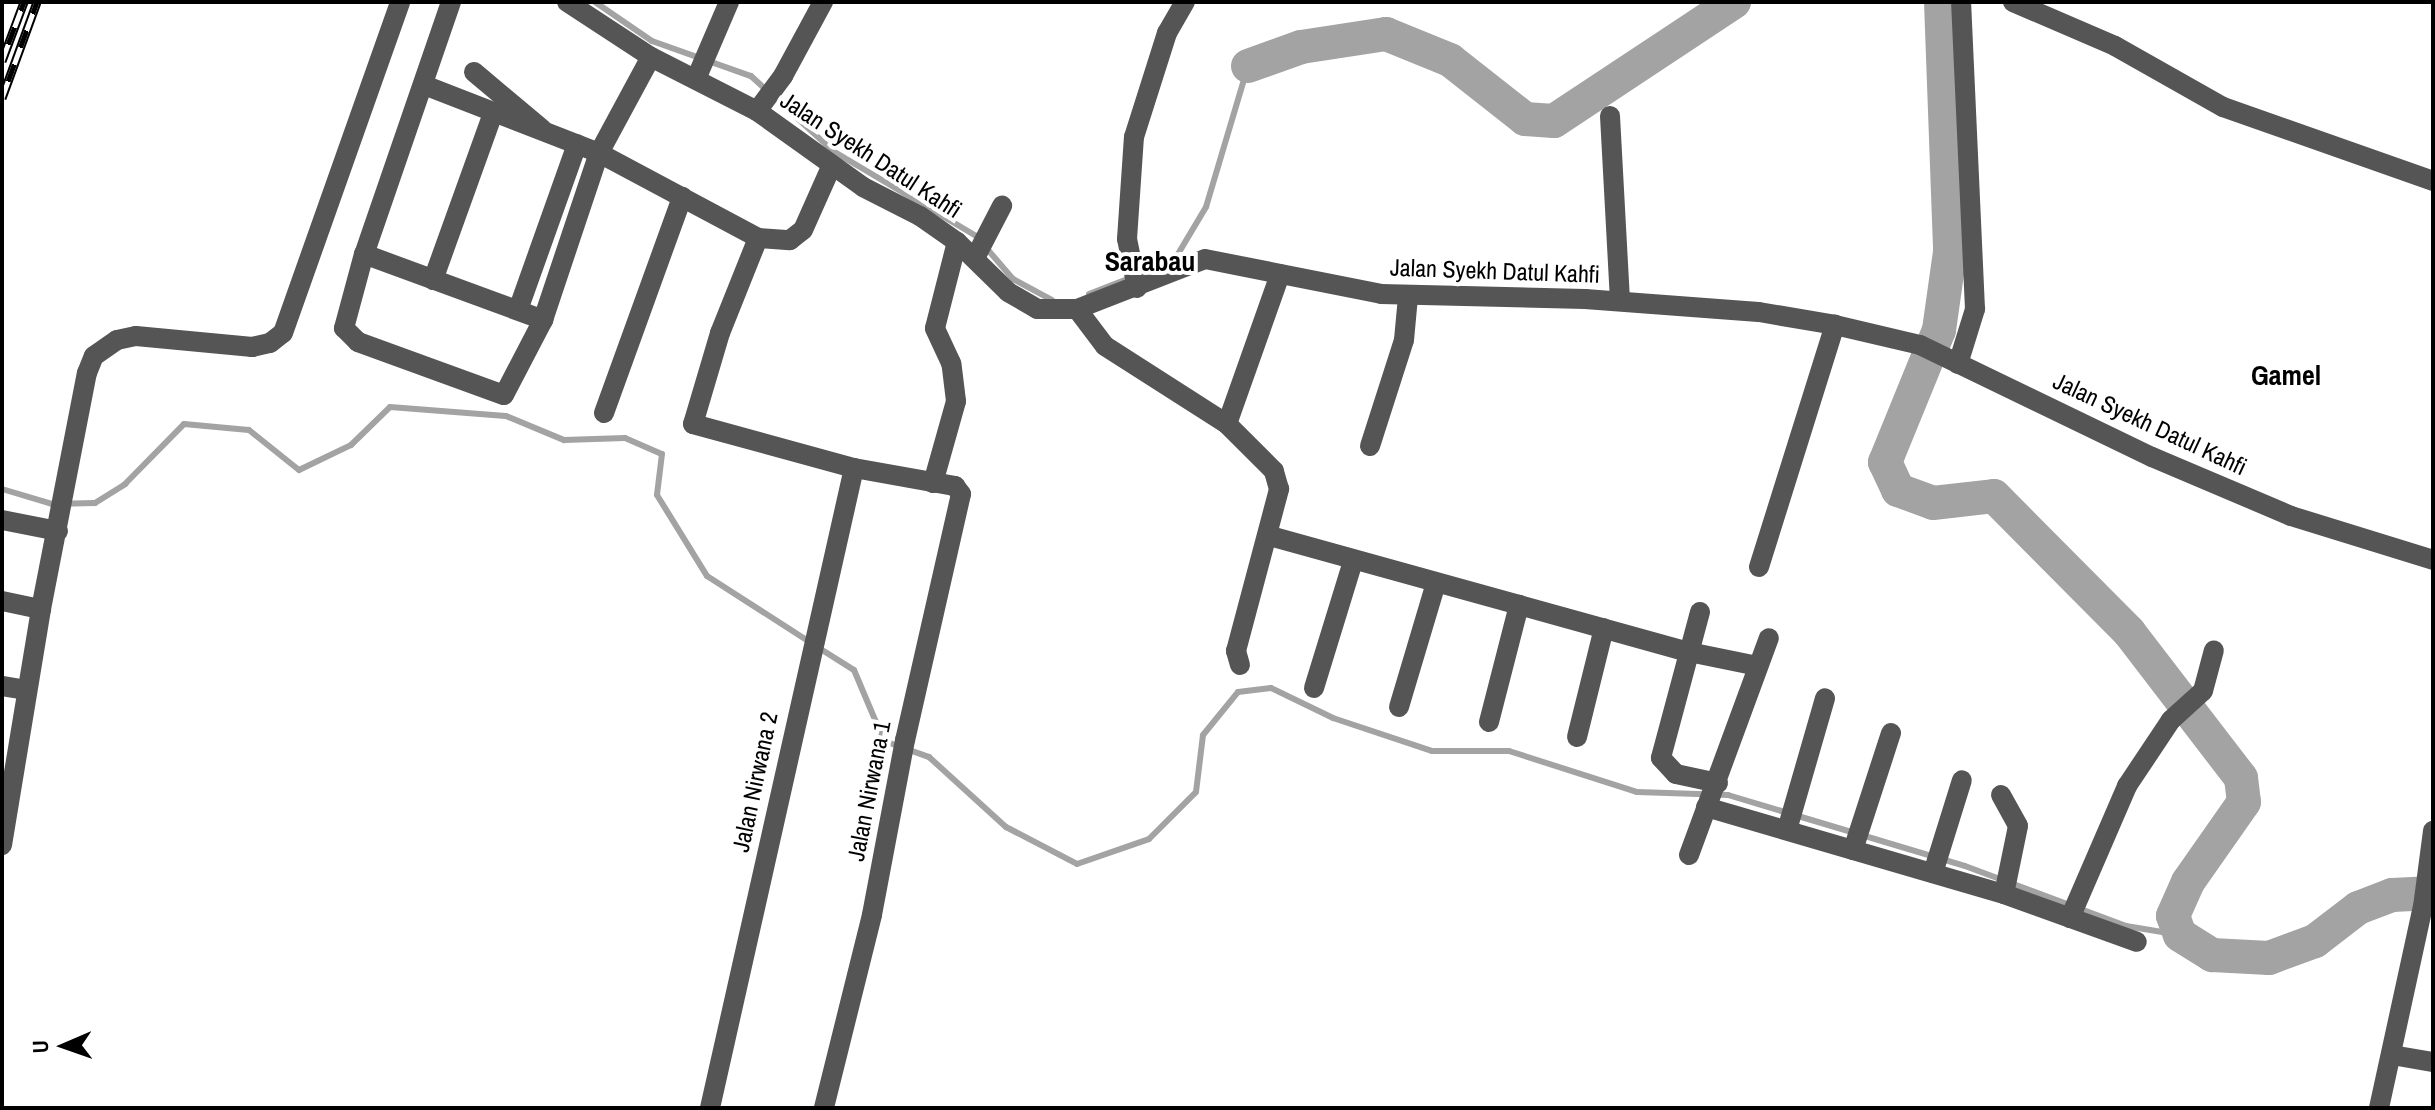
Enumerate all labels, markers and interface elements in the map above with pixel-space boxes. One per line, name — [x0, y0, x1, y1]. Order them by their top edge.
street label: Jalan Syekh Datul Kahfi — [775, 86, 967, 224]
district label: Sarabau — [1105, 244, 1195, 278]
street label: Jalan Syekh Datul Kahfi — [1390, 253, 1600, 289]
district label: Gamel — [2251, 358, 2321, 392]
street label: Jalan Syekh Datul Kahfi — [2049, 367, 2251, 481]
street label: Jalan Nirwana 2 — [726, 709, 784, 855]
street label: Jalan Nirwana 1 — [841, 718, 897, 864]
north arrow — [24, 1006, 104, 1086]
text: U — [25, 1040, 55, 1054]

